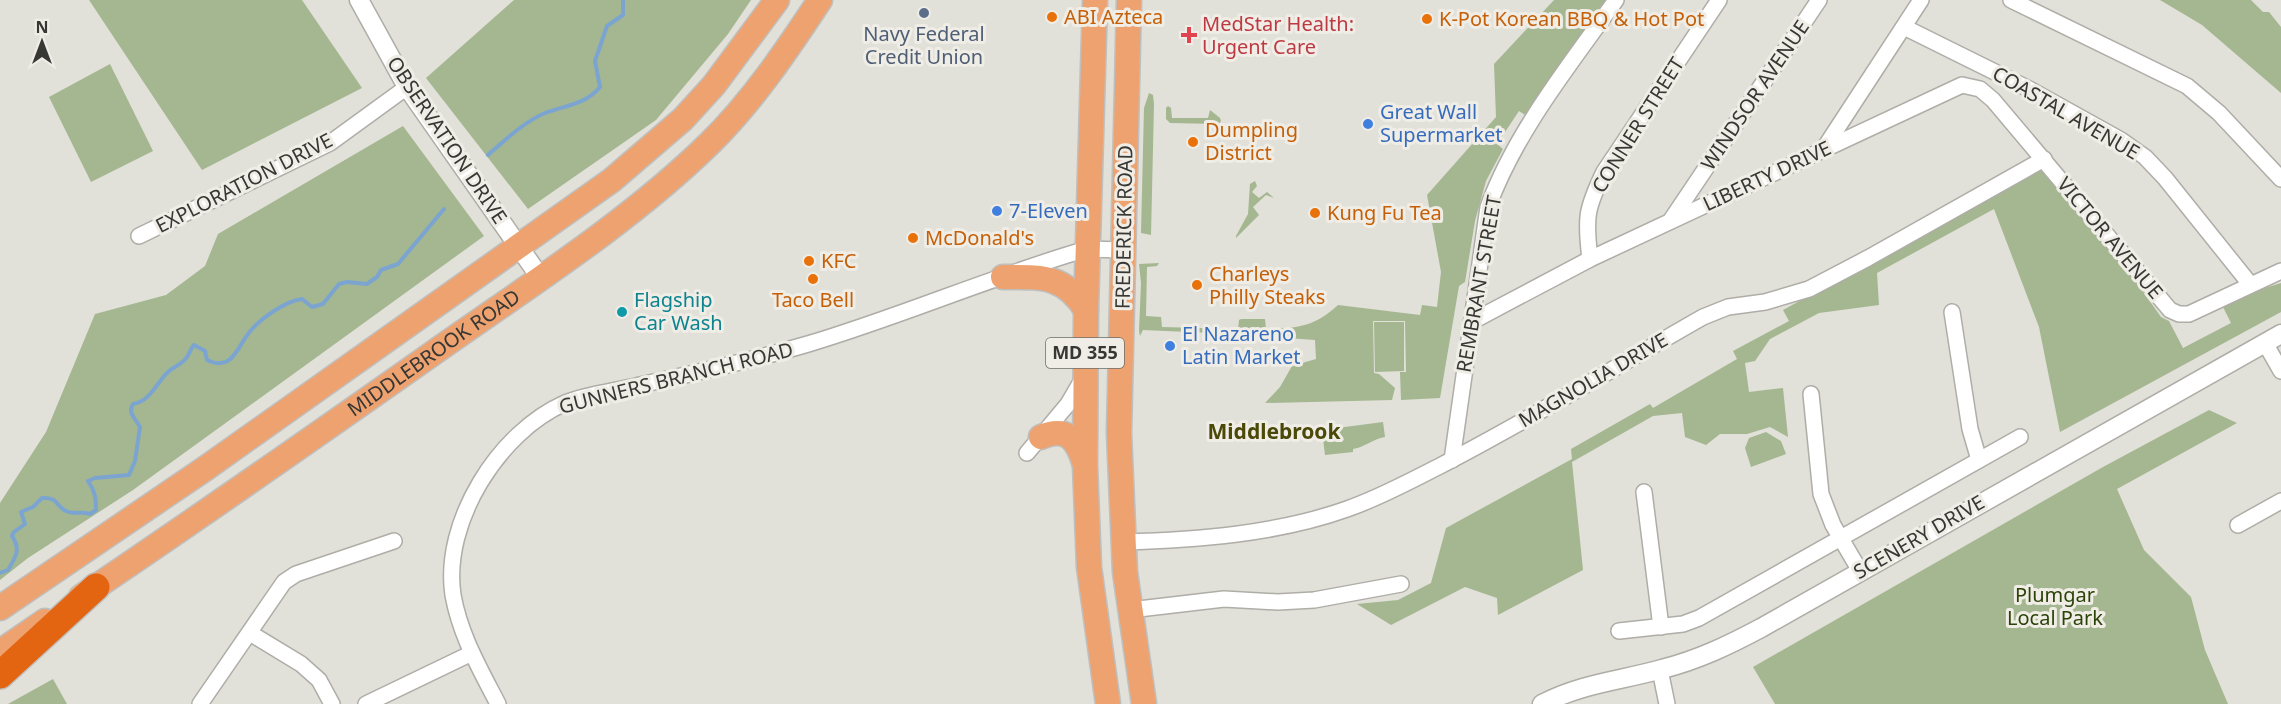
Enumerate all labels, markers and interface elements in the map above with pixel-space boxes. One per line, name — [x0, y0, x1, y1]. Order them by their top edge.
place label: ABI Azteca — [1064, 3, 1163, 30]
place label: K-Pot Korean BBQ & Hot Pot — [1439, 5, 1704, 32]
marker: Navy Federal Credit Union — [917, 6, 931, 20]
marker: ABI Azteca — [1045, 10, 1059, 24]
place label: MedStar Health: Urgent Care — [1202, 10, 1354, 60]
north arrow — [12, 12, 72, 72]
marker: K-Pot Korean BBQ & Hot Pot — [1420, 12, 1434, 26]
street label: WINDSOR AVENUE — [1694, 14, 1815, 175]
text: N — [35, 16, 49, 38]
place label: Navy Federal Credit Union — [863, 20, 985, 70]
marker: MedStar Health: Urgent Care — [1180, 26, 1198, 44]
street label: OBSERVATION DRIVE — [381, 51, 514, 229]
street label: CONNER STREET — [1585, 52, 1690, 198]
street label: COASTAL AVENUE — [1988, 60, 2145, 166]
place label: Great Wall Supermarket — [1380, 98, 1503, 148]
place label: Dumpling District — [1205, 116, 1298, 166]
marker: Great Wall Supermarket — [1361, 117, 1375, 131]
street label: EXPLORATION DRIVE — [151, 126, 337, 239]
street label: LIBERTY DRIVE — [1698, 134, 1835, 217]
marker: Dumpling District — [1186, 135, 1200, 149]
street label: FREDERICK ROAD — [1109, 145, 1138, 309]
street label: VICTOR AVENUE — [2051, 171, 2169, 304]
street label: REMBRANT STREET — [1450, 193, 1507, 375]
place label: 7-Eleven — [1009, 197, 1088, 224]
place label: Kung Fu Tea — [1327, 199, 1442, 226]
marker: 7-Eleven — [990, 204, 1004, 218]
marker: Kung Fu Tea — [1308, 206, 1322, 220]
place label: McDonald's — [925, 224, 1034, 251]
marker: McDonald's — [906, 231, 920, 245]
place label: KFC — [821, 247, 857, 274]
marker: KFC — [802, 254, 816, 268]
place label: Charleys Philly Steaks — [1209, 260, 1325, 310]
marker: Taco Bell — [806, 272, 820, 286]
marker: Charleys Philly Steaks — [1190, 278, 1204, 292]
street label: MIDDLEBROOK ROAD — [342, 283, 525, 422]
place label: Flagship Car Wash — [634, 286, 723, 336]
place label: Taco Bell — [772, 286, 854, 313]
marker: Flagship Car Wash — [615, 305, 629, 319]
place label: El Nazareno Latin Market — [1182, 320, 1300, 370]
street label: MAGNOLIA DRIVE — [1513, 326, 1672, 433]
street label: GUNNERS BRANCH ROAD — [556, 335, 796, 420]
road number: MD 355 — [1046, 338, 1124, 368]
marker: El Nazareno Latin Market — [1163, 339, 1177, 353]
district label: Middlebrook — [1208, 417, 1341, 445]
street label: SCENERY DRIVE — [1848, 488, 1989, 585]
park label: Plumgar Local Park — [2007, 581, 2103, 631]

